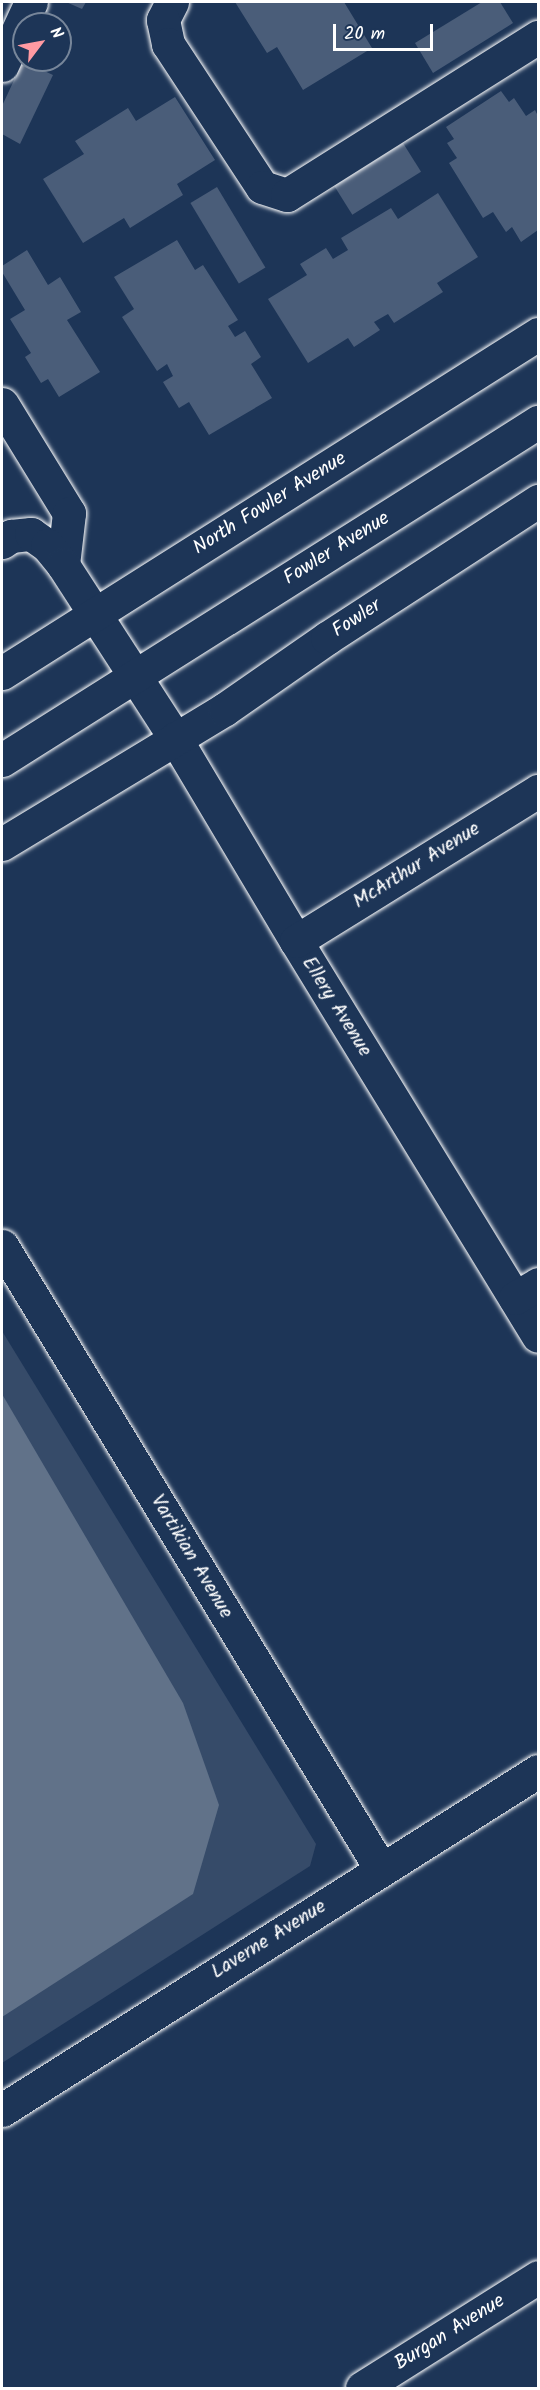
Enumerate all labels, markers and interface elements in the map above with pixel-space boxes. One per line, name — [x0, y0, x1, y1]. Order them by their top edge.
north arrow — [12, 12, 72, 72]
scale bar — [336, 12, 436, 50]
text: 20 m — [344, 20, 385, 49]
text: N — [43, 22, 69, 44]
street label: North Fowler Avenue — [189, 447, 351, 561]
street label: Fowler Avenue — [280, 507, 394, 591]
street label: Fowler — [328, 594, 386, 644]
street label: McArthur Avenue — [349, 817, 485, 915]
street label: Ellery Avenue — [296, 953, 376, 1061]
street label: Vartikian Avenue — [145, 1491, 237, 1623]
street label: Laverne Avenue — [207, 1895, 331, 1985]
street label: Burgan Avenue — [390, 2290, 510, 2376]

